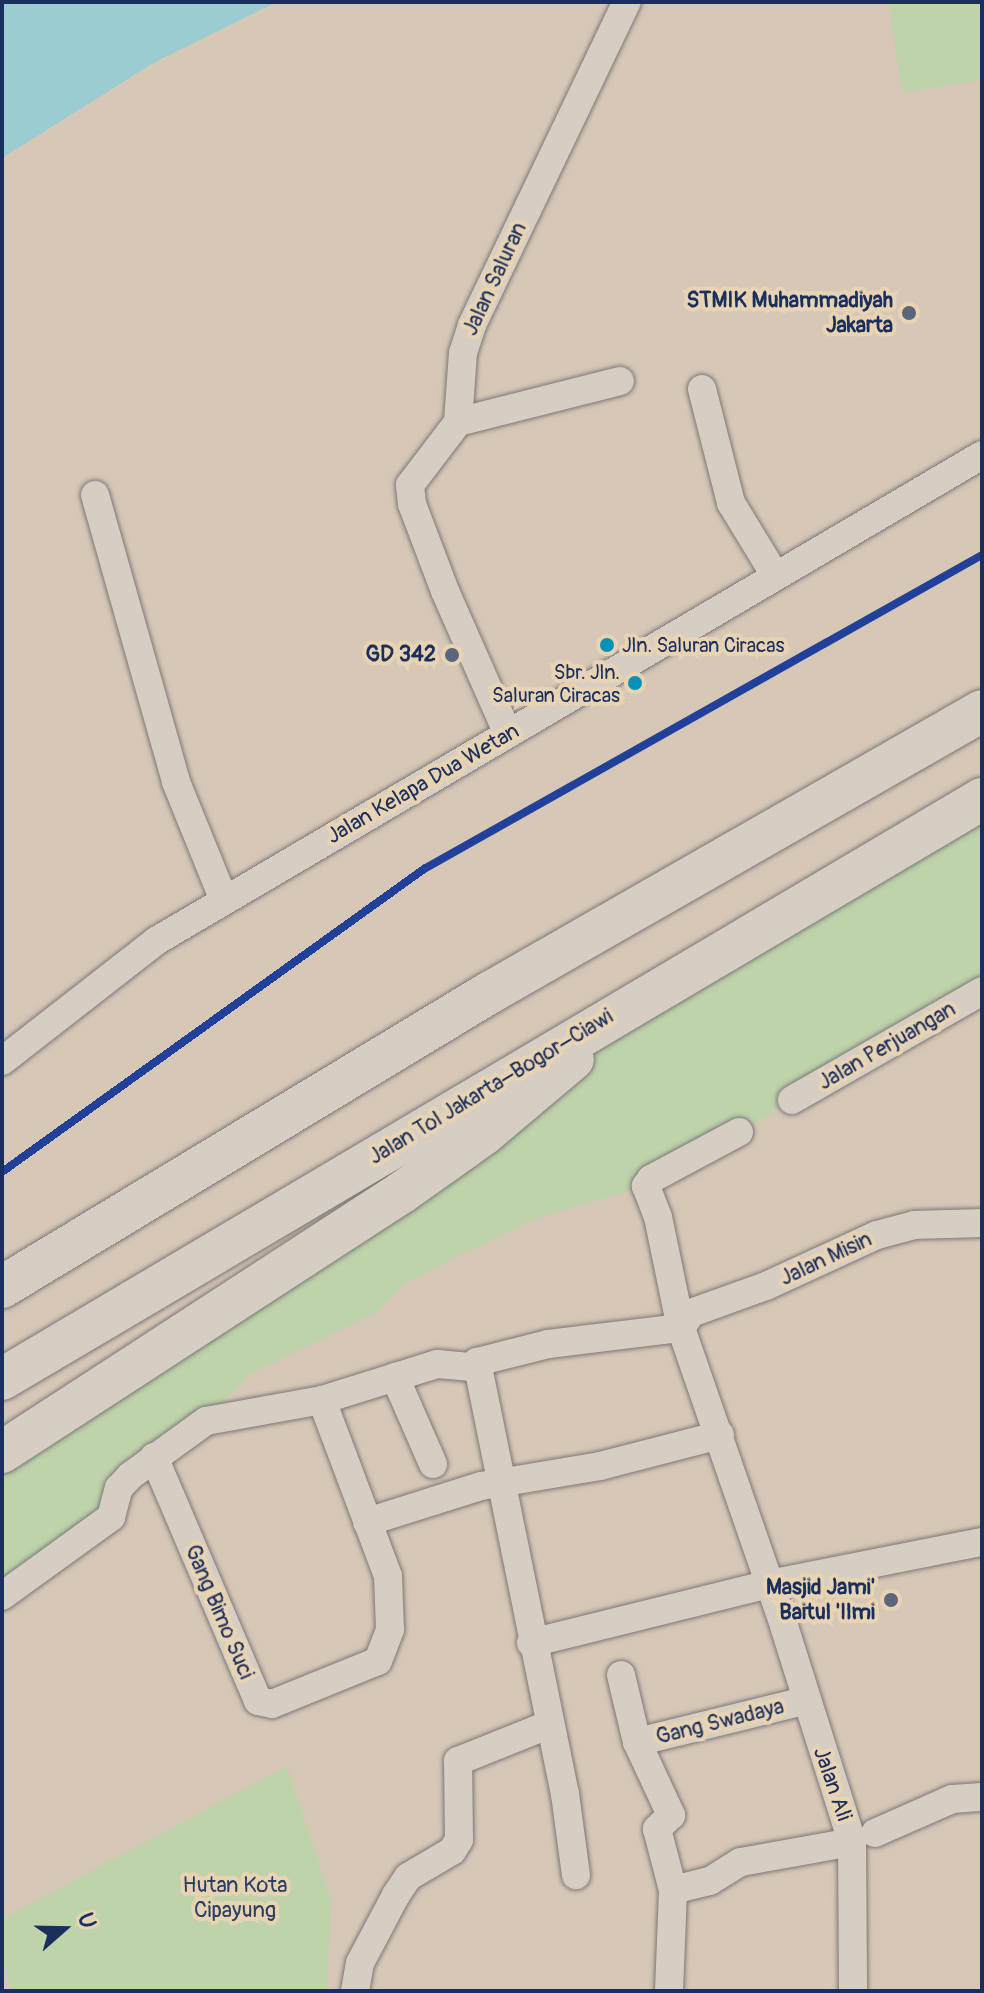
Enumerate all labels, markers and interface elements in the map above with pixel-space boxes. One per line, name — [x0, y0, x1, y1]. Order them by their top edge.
street label: Jalan Saluran — [457, 218, 533, 340]
place label: STMIK Muhammadiyah Jakarta — [686, 287, 893, 338]
marker: STMIK Muhammadiyah Jakarta — [900, 304, 918, 322]
place label: Jln. Saluran Ciracas — [622, 633, 784, 657]
marker: Jln. Saluran Ciracas — [599, 637, 615, 653]
place label: GD 342 — [366, 642, 436, 668]
marker: GD 342 — [443, 646, 461, 664]
place label: Sbr. Jln. Saluran Ciracas — [492, 660, 620, 707]
marker: Sbr. Jln. Saluran Ciracas — [627, 675, 643, 691]
street label: Jalan Kelapa Dua Wetan — [322, 718, 524, 850]
street label: Jalan Perjuangan — [814, 996, 960, 1096]
street label: Jalan Tol Jakarta–Bogor–Ciawi — [364, 1003, 618, 1171]
street label: Jalan Misin — [776, 1226, 876, 1292]
street label: Gang Bimo Suci — [179, 1541, 259, 1683]
place label: Masjid Jami' Baitul 'Ilmi — [766, 1574, 875, 1626]
marker: Masjid Jami' Baitul 'Ilmi — [882, 1591, 900, 1609]
street label: Gang Swadaya — [653, 1693, 787, 1751]
street label: Jalan Ali — [807, 1744, 857, 1824]
park label: Hutan Kota Cipayung — [183, 1872, 287, 1924]
north arrow — [24, 1889, 104, 1969]
text: U — [71, 1909, 102, 1932]

